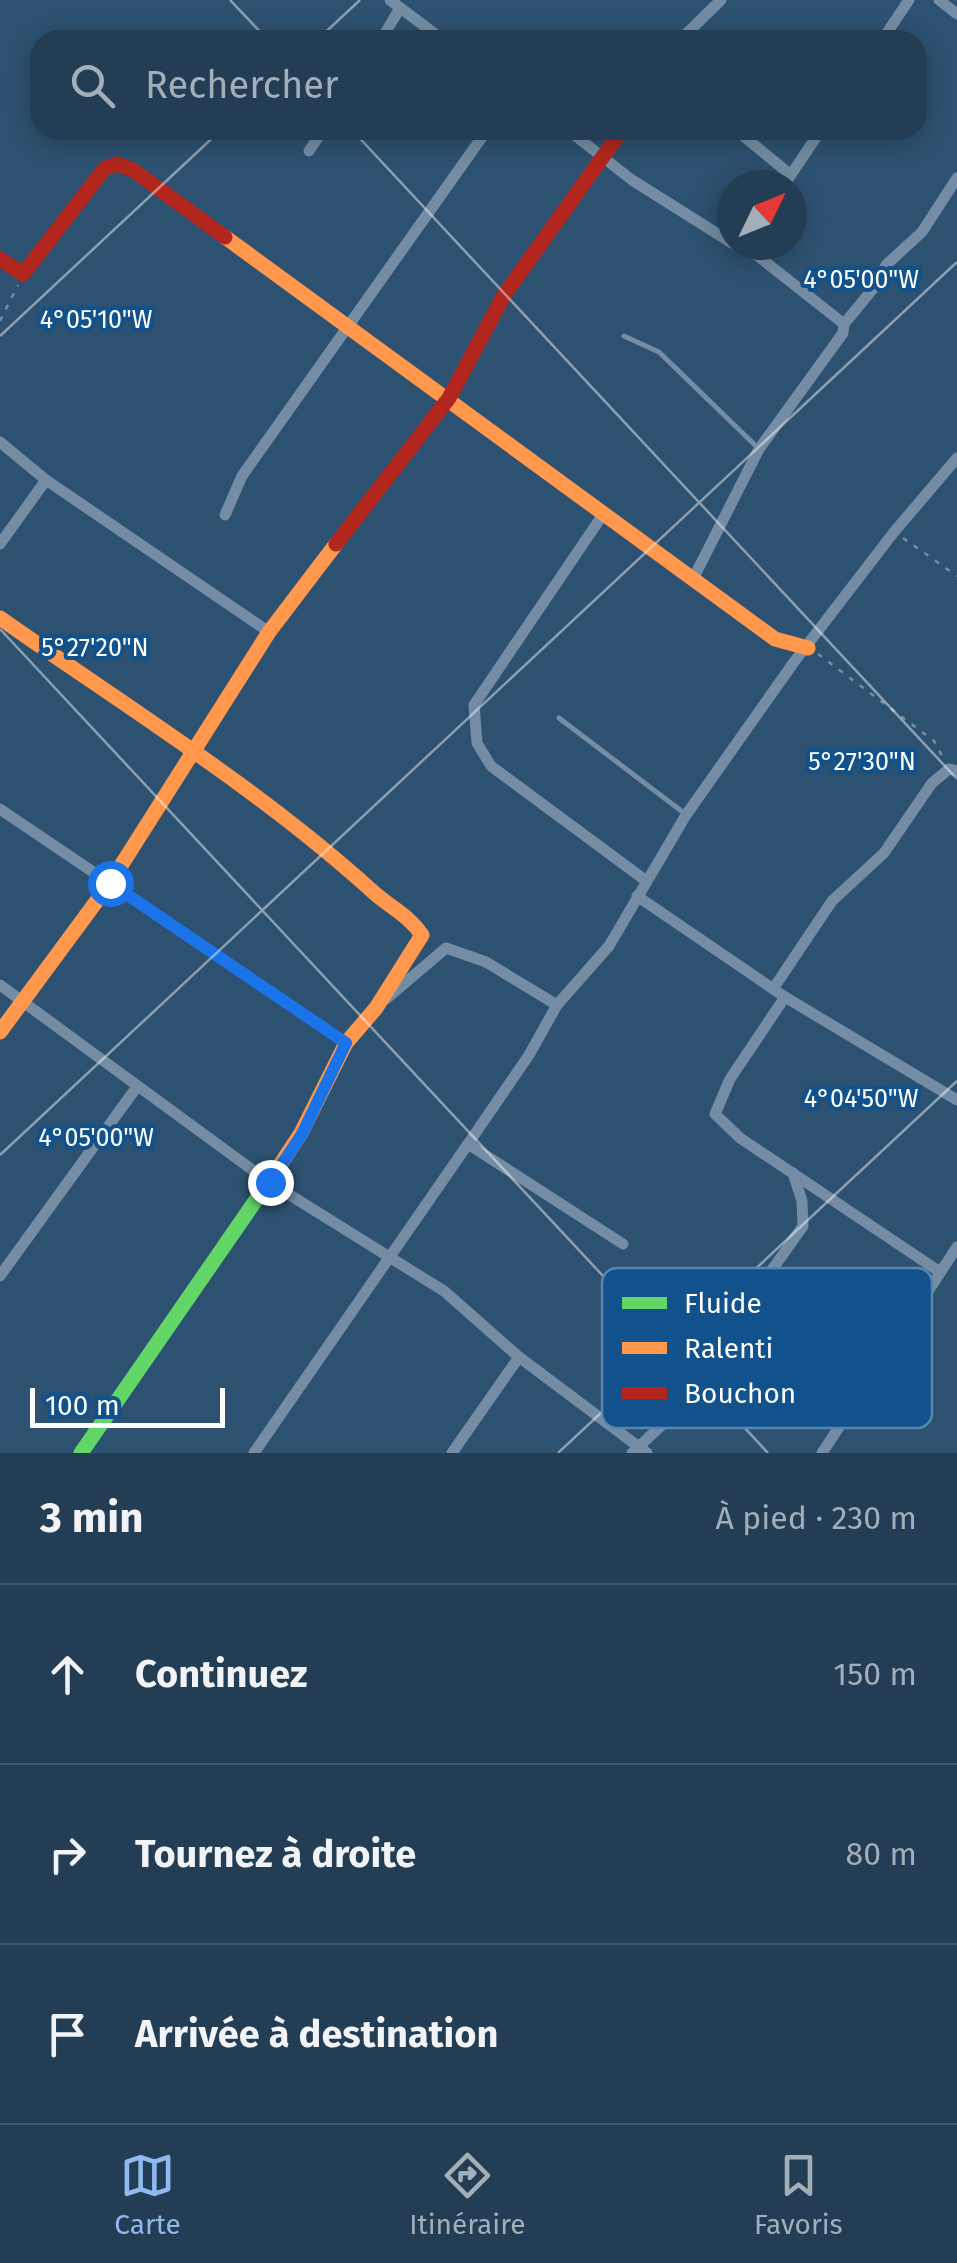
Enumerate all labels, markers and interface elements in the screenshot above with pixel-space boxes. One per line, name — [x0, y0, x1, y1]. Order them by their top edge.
search box — [30, 30, 927, 140]
icon: search — [65, 58, 120, 113]
text: Rechercher — [145, 62, 339, 108]
north arrow — [717, 170, 807, 260]
text: 4°05'00"W — [803, 265, 919, 295]
text: 4°05'10"W — [40, 305, 153, 335]
text: 5°27'20"N — [41, 633, 149, 663]
text: 5°27'30"N — [808, 747, 916, 777]
route start — [88, 861, 134, 907]
text: 4°04'50"W — [804, 1084, 919, 1114]
text: 4°05'00"W — [38, 1123, 154, 1153]
route end — [248, 1160, 294, 1206]
legend — [602, 1268, 932, 1428]
text: Fluide — [684, 1287, 762, 1320]
text: Ralenti — [684, 1332, 773, 1365]
text: Bouchon — [684, 1377, 796, 1410]
scale bar — [30, 1383, 225, 1428]
text: 100 m — [45, 1389, 120, 1422]
text: 3 min — [40, 1493, 143, 1543]
text: À pied · 230 m — [716, 1499, 917, 1537]
icon: ahead — [40, 1647, 95, 1702]
text: Continuez — [135, 1651, 307, 1697]
text: 150 m — [833, 1655, 917, 1693]
icon: right — [40, 1827, 95, 1882]
text: Tournez à droite — [135, 1831, 416, 1877]
text: 80 m — [846, 1835, 917, 1873]
icon: arrive — [40, 2007, 95, 2062]
text: Arrivée à destination — [135, 2011, 498, 2057]
tab: Carte — [114, 2148, 181, 2241]
tab: Itinéraire — [409, 2148, 525, 2241]
tab: Favoris — [754, 2148, 843, 2241]

